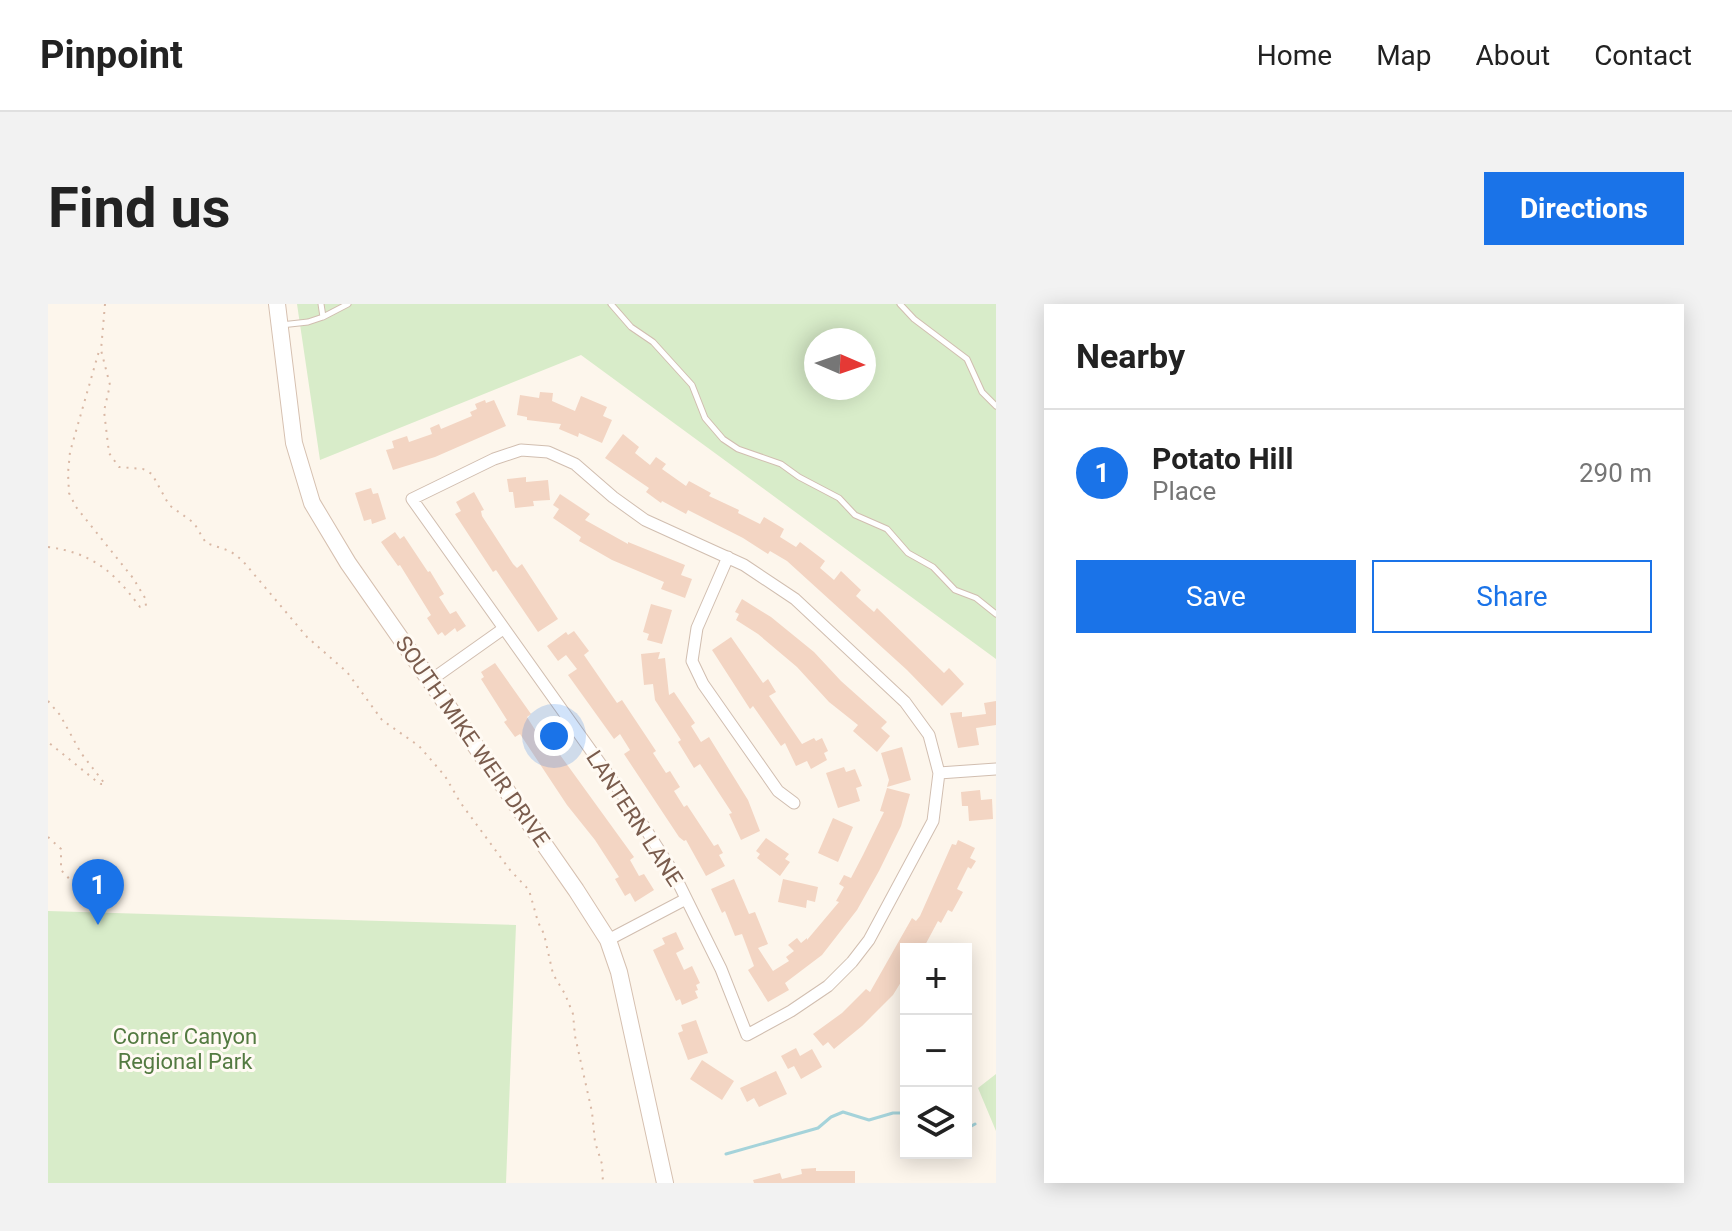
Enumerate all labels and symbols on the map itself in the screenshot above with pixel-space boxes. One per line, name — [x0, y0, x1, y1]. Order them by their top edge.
north arrow — [804, 328, 876, 400]
street label: SOUTH MIKE WEIR DRIVE — [390, 631, 555, 851]
your location — [534, 716, 574, 756]
street label: LANTERN LANE — [581, 746, 688, 891]
pin: 1 — [72, 859, 124, 925]
park label: Corner Canyon Regional Park — [113, 1024, 257, 1074]

